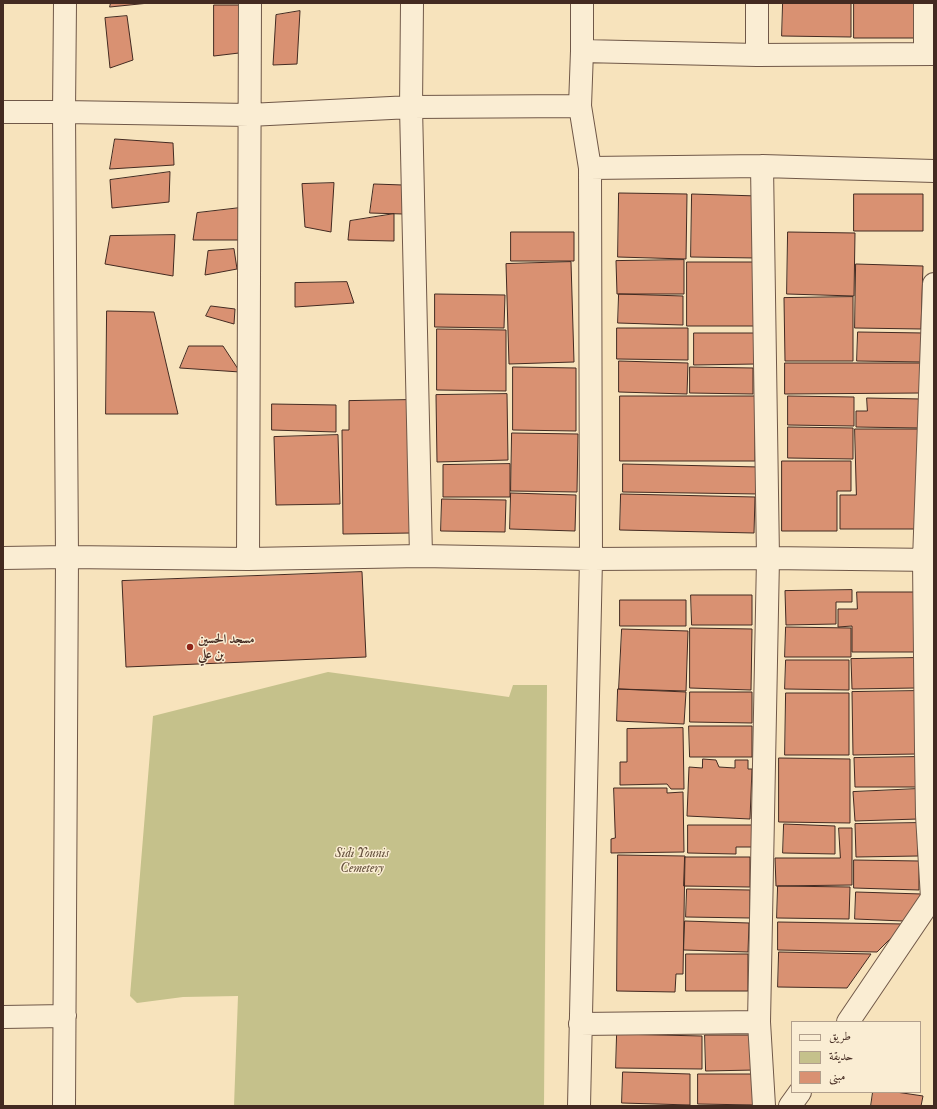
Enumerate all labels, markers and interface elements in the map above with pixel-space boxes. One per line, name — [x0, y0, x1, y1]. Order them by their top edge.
place label: مسجد الحسين بن علي — [198, 632, 255, 663]
marker: مسجد الحسين بن علي — [185, 642, 195, 652]
park label: Sidi Younis Cemetery — [335, 846, 389, 877]
legend — [791, 1021, 921, 1093]
text: طريق — [829, 1029, 851, 1044]
text: حديقة — [829, 1049, 853, 1064]
text: مبنى — [829, 1069, 845, 1084]

